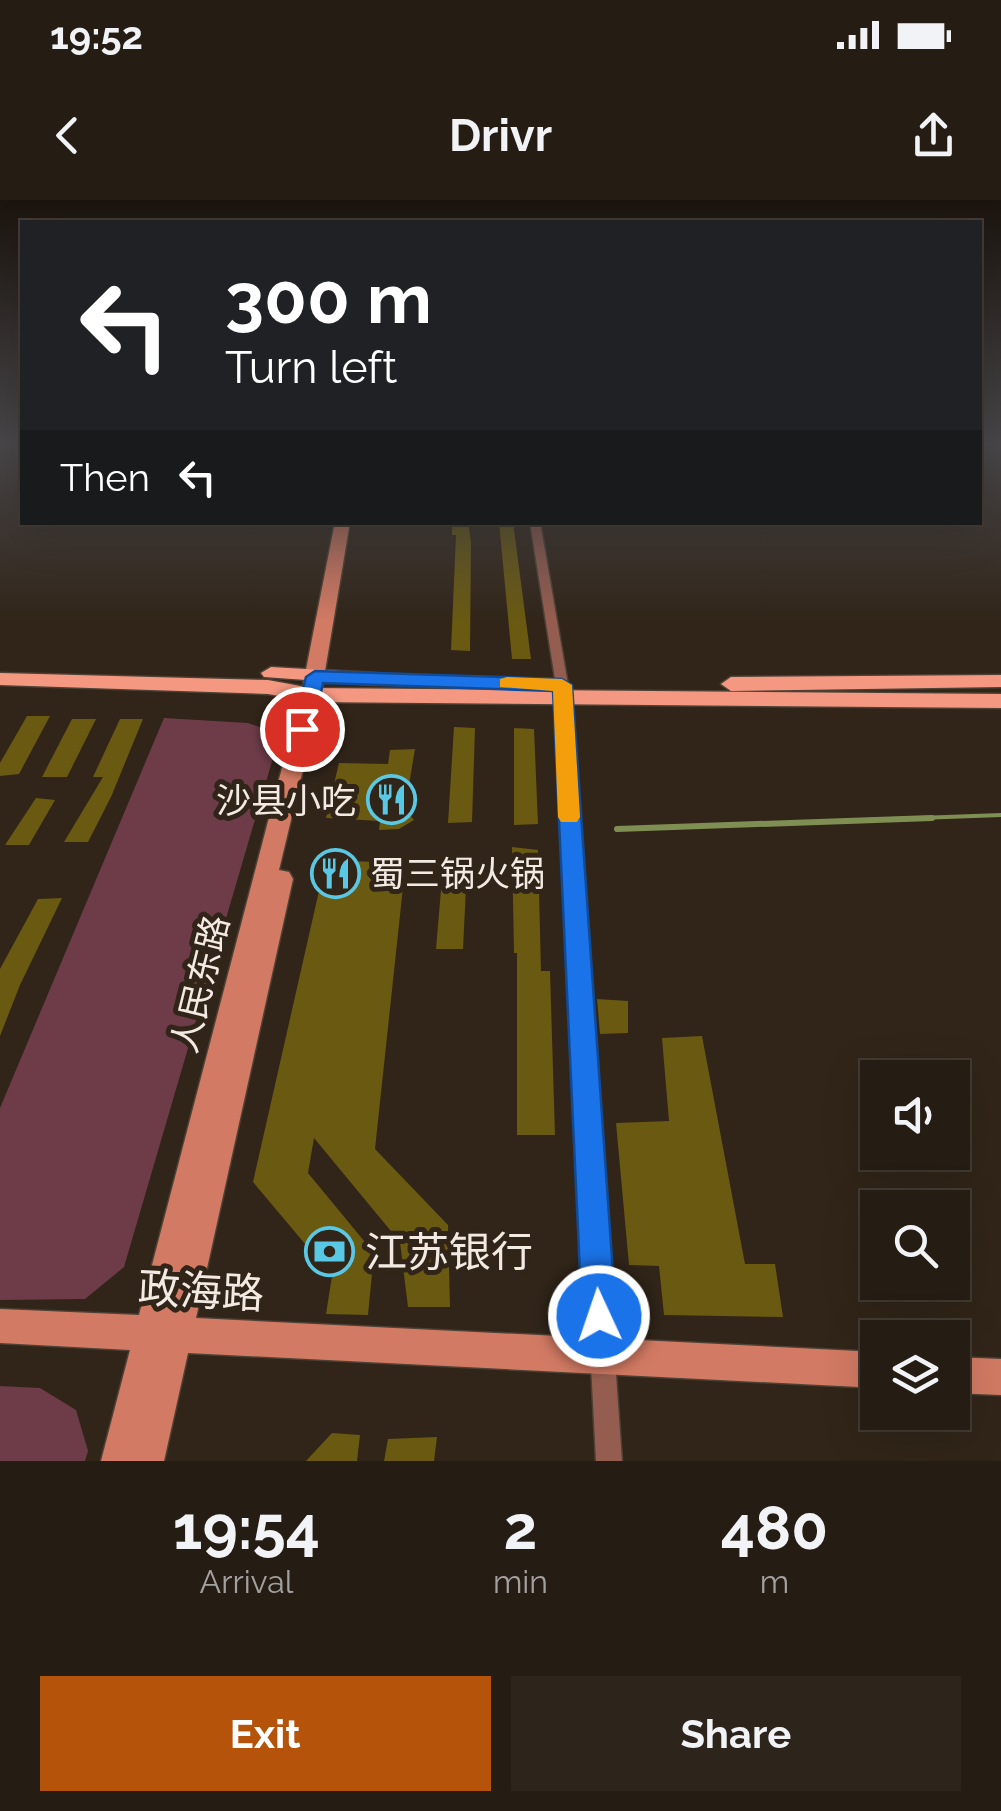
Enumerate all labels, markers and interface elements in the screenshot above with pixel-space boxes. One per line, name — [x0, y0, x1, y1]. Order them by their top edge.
text: 19:52 — [50, 13, 143, 58]
icon: back — [40, 108, 95, 163]
icon: share — [906, 108, 961, 163]
text: Drivr — [449, 109, 552, 162]
text: 300 m — [225, 257, 432, 339]
icon: left — [60, 260, 190, 390]
text: Turn left — [225, 341, 397, 394]
icon: left — [170, 450, 225, 505]
text: Then — [60, 455, 150, 500]
pin — [260, 687, 345, 772]
icon: arrive — [275, 702, 330, 757]
restaurant icon: 沙县小吃 — [365, 774, 417, 826]
place label: 沙县小吃 — [216, 780, 356, 821]
restaurant icon: 蜀三锅火锅 — [309, 847, 361, 899]
place label: 蜀三锅火锅 — [370, 853, 545, 894]
street label: 人民东路 — [163, 911, 237, 1057]
map controls — [860, 1060, 970, 1430]
button: sound — [860, 1060, 970, 1170]
button: search — [860, 1190, 970, 1300]
bank icon: 江苏银行 — [304, 1226, 356, 1278]
place label: 江苏银行 — [365, 1228, 533, 1277]
street label: 政海路 — [137, 1263, 265, 1319]
position arrow — [547, 1264, 651, 1368]
button: layers — [860, 1320, 970, 1430]
text: 19:54 — [173, 1493, 320, 1563]
text: 2 — [504, 1493, 537, 1563]
text: 480 — [721, 1493, 828, 1563]
text: Arrival — [200, 1563, 293, 1600]
text: min — [493, 1563, 548, 1600]
text: m — [760, 1563, 789, 1600]
button: Exit — [40, 1676, 491, 1791]
button: Share — [511, 1676, 961, 1791]

